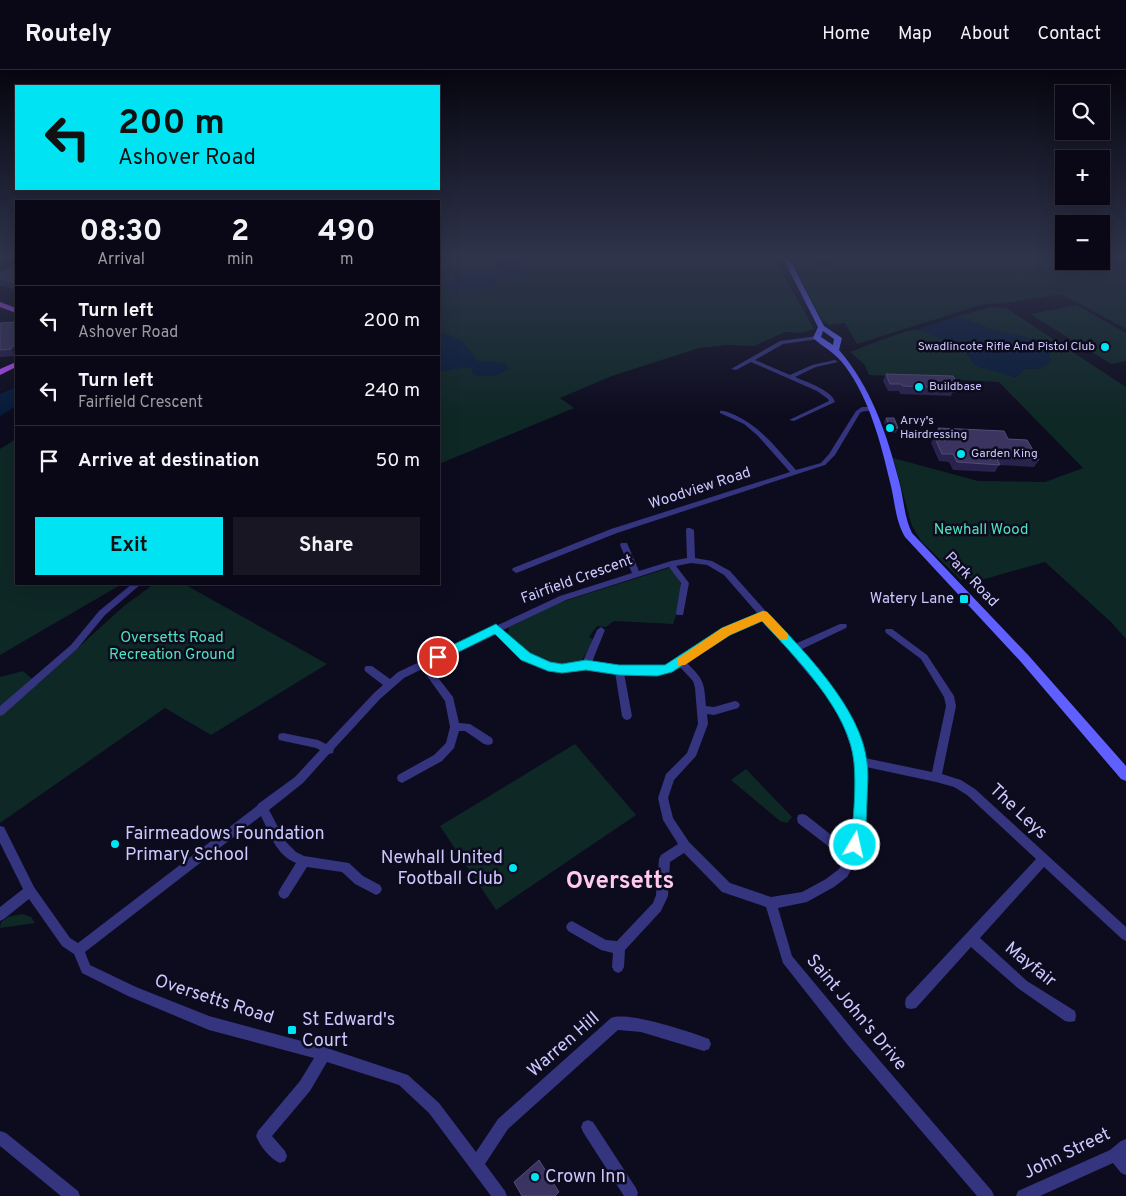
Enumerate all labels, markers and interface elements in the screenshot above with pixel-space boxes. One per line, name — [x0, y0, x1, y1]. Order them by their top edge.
text: Routely — [25, 20, 112, 50]
text: Home — [822, 23, 870, 46]
text: Map — [898, 23, 932, 46]
text: About — [960, 23, 1009, 46]
text: Contact — [1037, 23, 1101, 46]
map controls — [1055, 85, 1110, 270]
button: search — [1055, 85, 1110, 140]
text: 200 m — [118, 102, 225, 146]
icon: left — [35, 105, 100, 170]
text: Ashover Road — [118, 145, 256, 172]
button: + — [1055, 150, 1110, 205]
text: 08:30 — [79, 214, 163, 251]
text: 2 — [231, 214, 249, 251]
text: 490 — [318, 214, 376, 251]
button: − — [1055, 215, 1110, 270]
text: Arrival — [97, 250, 145, 270]
text: min — [227, 250, 254, 270]
text: m — [340, 250, 354, 270]
text: Turn left — [78, 299, 154, 323]
icon: left — [35, 307, 63, 335]
text: 200 m — [364, 309, 420, 333]
text: Ashover Road — [78, 323, 178, 343]
place label: Swadlincote Rifle And Pistol Club — [918, 339, 1095, 355]
marker: Swadlincote Rifle And Pistol Club — [1099, 341, 1111, 353]
text: Turn left — [78, 369, 154, 393]
icon: left — [35, 377, 63, 405]
text: 240 m — [364, 379, 420, 403]
place label: Buildbase — [929, 379, 982, 395]
marker: Buildbase — [913, 381, 925, 393]
text: Fairfield Crescent — [78, 393, 203, 413]
place label: Arvy's Hairdressing — [900, 413, 967, 443]
marker: Arvy's Hairdressing — [884, 422, 896, 434]
place label: Garden King — [971, 446, 1038, 462]
icon: arrive — [35, 447, 63, 475]
marker: Garden King — [955, 448, 967, 460]
text: Arrive at destination — [78, 449, 259, 473]
text: 50 m — [375, 449, 420, 473]
street label: Woodview Road — [646, 464, 754, 514]
button: Exit — [35, 517, 223, 575]
button: Share — [233, 517, 420, 575]
park label: Newhall Wood — [934, 521, 1028, 540]
street label: Park Road — [940, 549, 1002, 611]
street label: Fairfield Crescent — [519, 551, 635, 609]
place label: Watery Lane — [870, 590, 954, 609]
marker: Watery Lane — [958, 593, 970, 605]
park label: Oversetts Road Recreation Ground — [109, 629, 235, 665]
pin — [417, 636, 459, 678]
icon: arrive — [424, 643, 452, 671]
street label: The Leys — [984, 779, 1052, 845]
position arrow — [828, 818, 880, 870]
place label: Fairmeadows Foundation Primary School — [125, 823, 325, 867]
marker: Fairmeadows Foundation Primary School — [109, 838, 121, 850]
place label: Newhall United Football Club — [381, 847, 503, 891]
marker: Newhall United Football Club — [507, 862, 519, 874]
district label: Oversetts — [566, 867, 674, 897]
street label: Mayfair — [999, 937, 1061, 993]
street label: Saint John's Drive — [801, 950, 911, 1076]
street label: Oversetts Road — [151, 970, 277, 1030]
street label: Warren Hill — [523, 1007, 605, 1083]
place label: St Edward's Court — [302, 1009, 395, 1053]
marker: St Edward's Court — [286, 1024, 298, 1036]
street label: John Street — [1020, 1123, 1114, 1185]
place label: Crown Inn — [545, 1166, 626, 1189]
marker: Crown Inn — [529, 1171, 541, 1183]

